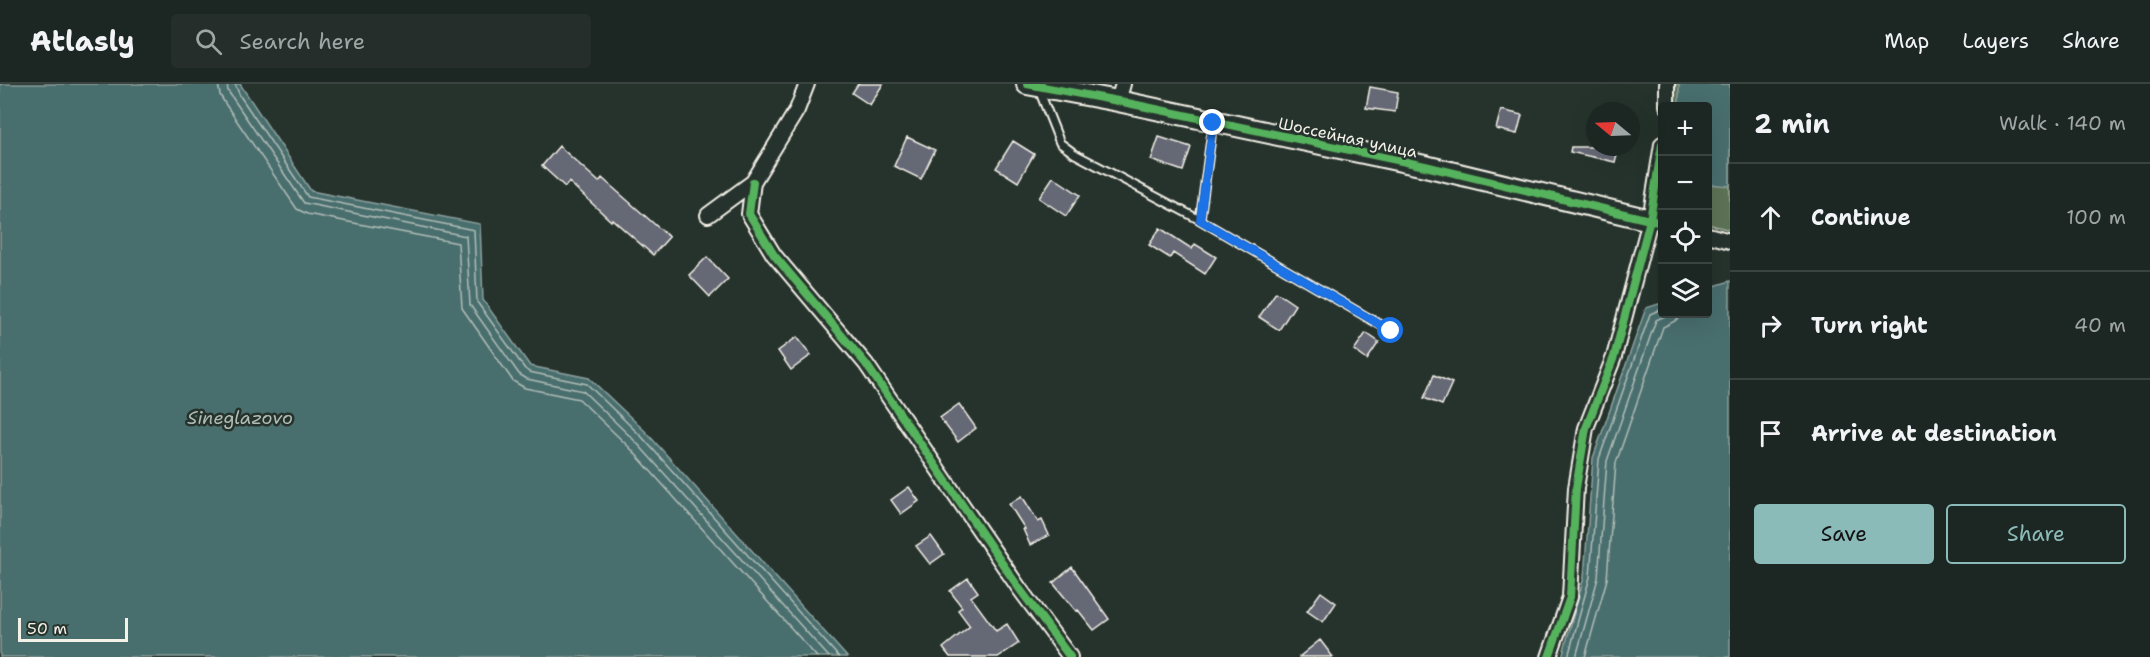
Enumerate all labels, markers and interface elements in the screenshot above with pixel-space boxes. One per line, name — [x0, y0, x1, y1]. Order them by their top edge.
search box — [171, 14, 591, 68]
text: Atlasly — [30, 22, 135, 60]
icon: search — [192, 25, 225, 58]
text: Search here — [240, 27, 365, 56]
text: Map — [1884, 27, 1929, 55]
text: Layers — [1962, 27, 2029, 55]
text: Share — [2062, 27, 2120, 55]
north arrow — [1586, 102, 1640, 156]
map controls — [1658, 102, 1712, 318]
button: + — [1658, 102, 1712, 156]
text: 2 min — [1754, 106, 1830, 141]
route end — [1199, 109, 1225, 135]
text: Walk · 140 m — [1999, 110, 2126, 136]
street label: Шоссейная улица — [1277, 113, 1419, 162]
button: − — [1658, 156, 1712, 210]
icon: ahead — [1754, 201, 1787, 234]
text: Continue — [1811, 203, 1911, 232]
text: 100 m — [2066, 204, 2126, 230]
button: locate — [1658, 210, 1712, 264]
button: layers — [1658, 264, 1712, 318]
icon: right — [1754, 309, 1787, 342]
text: Turn right — [1811, 311, 1928, 340]
text: 40 m — [2074, 312, 2126, 338]
route start — [1377, 317, 1403, 343]
water label: Sineglazovo — [187, 406, 293, 430]
icon: arrive — [1754, 417, 1787, 450]
text: Arrive at destination — [1811, 419, 2057, 448]
button: Save — [1754, 504, 1934, 564]
button: Share — [1946, 504, 2126, 564]
scale bar — [18, 615, 128, 642]
text: 50 m — [27, 618, 67, 639]

